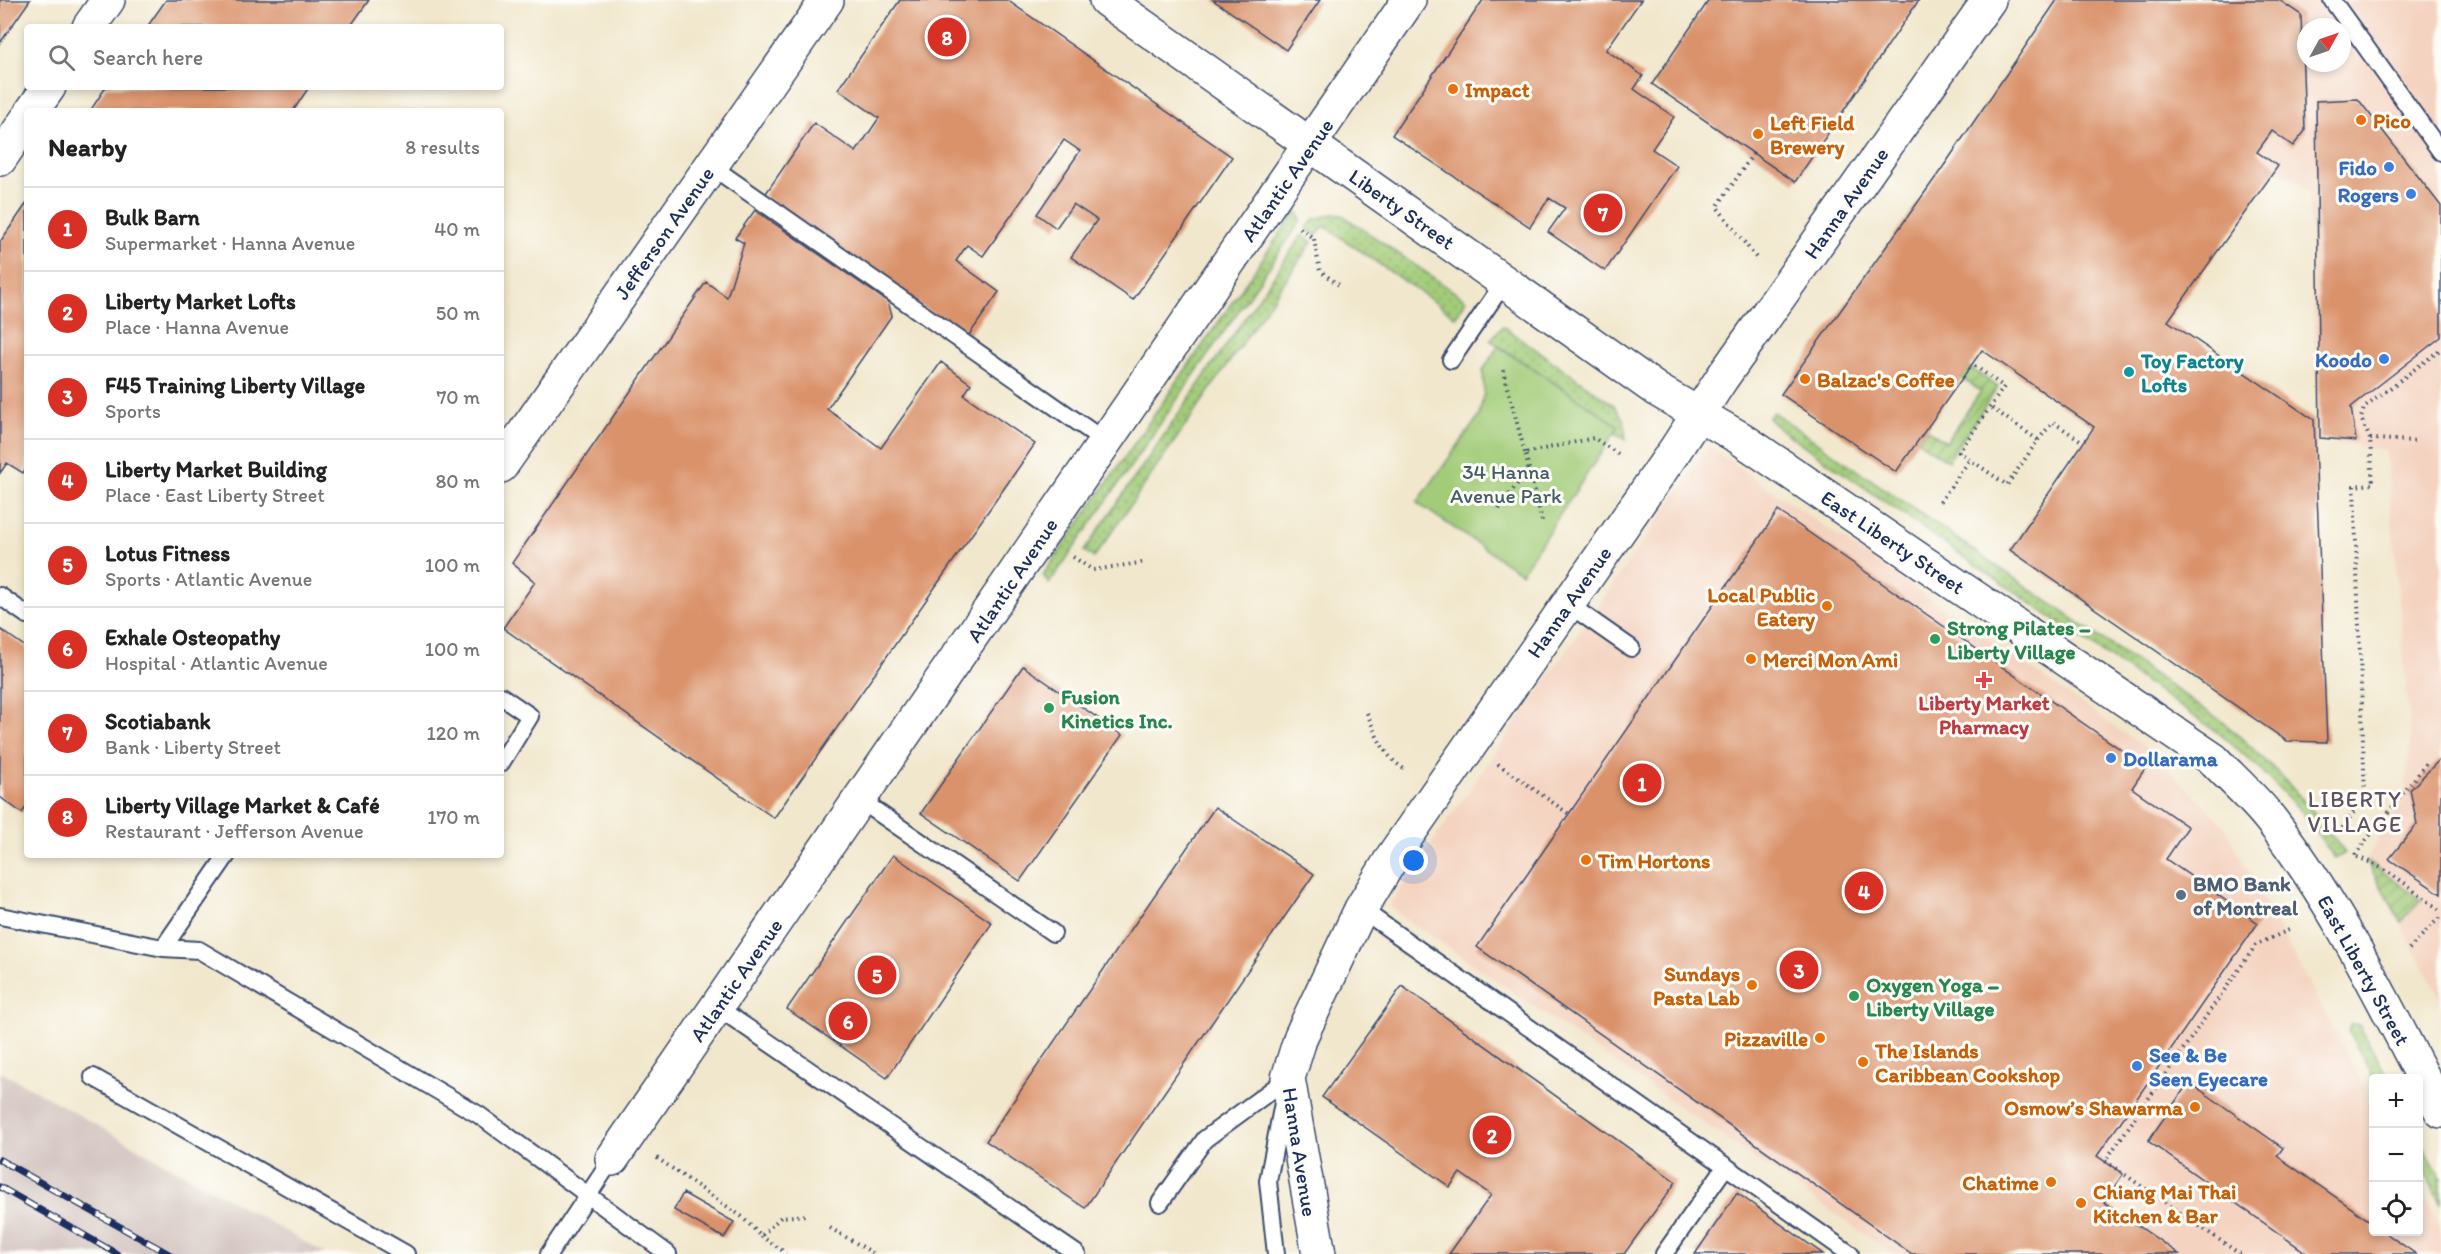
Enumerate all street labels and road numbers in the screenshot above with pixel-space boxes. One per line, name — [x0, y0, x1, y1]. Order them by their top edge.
street label: Atlantic Avenue — [1235, 114, 1339, 246]
street label: Hanna Avenue — [1798, 142, 1894, 264]
street label: Jefferson Avenue — [609, 162, 719, 304]
street label: Liberty Street — [1344, 163, 1460, 255]
street label: East Liberty Street — [1816, 485, 1970, 599]
street label: Atlantic Avenue — [961, 513, 1063, 647]
street label: Hanna Avenue — [1521, 541, 1617, 663]
street label: East Liberty Street — [2312, 891, 2416, 1050]
street label: Atlantic Avenue — [684, 914, 788, 1046]
street label: Hanna Avenue — [1277, 1086, 1323, 1218]

